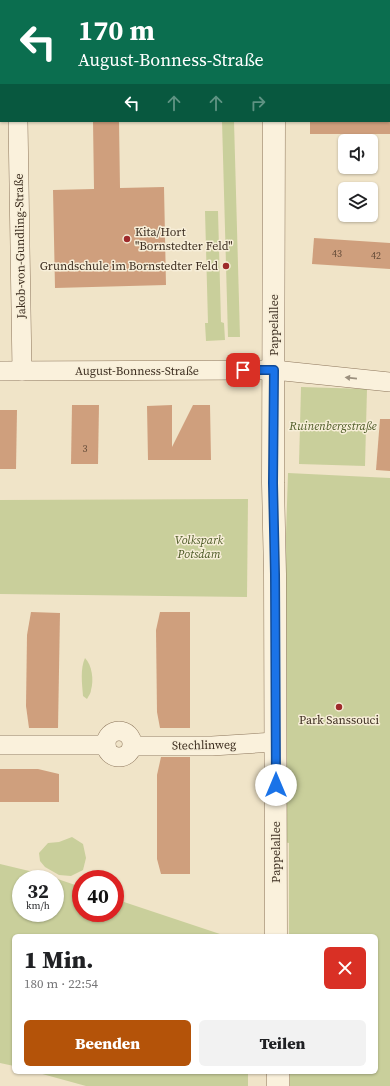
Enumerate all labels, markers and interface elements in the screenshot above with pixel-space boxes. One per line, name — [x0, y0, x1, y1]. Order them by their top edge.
text: 170 m — [78, 11, 155, 49]
icon: left — [12, 16, 64, 68]
text: August-Bonness-Straße — [78, 47, 264, 72]
icon: left — [121, 92, 143, 114]
icon: ahead — [163, 92, 185, 114]
icon: ahead — [205, 92, 227, 114]
icon: right — [247, 92, 269, 114]
map controls — [338, 134, 378, 222]
button: sound — [338, 134, 378, 174]
street label: Jakob-von-Gundling-Straße — [11, 173, 29, 320]
button: layers — [338, 182, 378, 222]
place label: Kita/Hort "Bornstedter Feld" — [135, 224, 233, 254]
marker: Kita/Hort "Bornstedter Feld" — [122, 234, 132, 244]
house number: 43 — [332, 247, 342, 260]
house number: 42 — [371, 249, 381, 262]
place label: Grundschule im Bornstedter Feld — [40, 258, 218, 274]
marker: Grundschule im Bornstedter Feld — [221, 261, 231, 271]
street label: Pappelallee — [266, 294, 282, 356]
pin — [226, 353, 260, 387]
icon: arrive — [232, 359, 254, 381]
street label: August-Bonness-Straße — [75, 363, 199, 379]
one-way arrow — [345, 375, 357, 381]
park label: Ruinenbergstraße — [288, 418, 377, 434]
house number: 3 — [83, 442, 88, 455]
park label: Volkspark Potsdam — [175, 532, 224, 562]
marker: Park Sanssouci — [334, 702, 344, 712]
place label: Park Sanssouci — [299, 712, 379, 728]
street label: Stechlinweg — [172, 736, 236, 754]
position arrow — [255, 764, 297, 806]
street label: Pappelallee — [268, 821, 284, 883]
speed limit sign: 40 — [72, 870, 124, 922]
text: 32 — [27, 877, 49, 905]
text: km/h — [26, 899, 50, 912]
text: 1 Min. — [24, 943, 93, 976]
button: close — [324, 947, 366, 989]
text: 180 m · 22:54 — [24, 975, 98, 992]
button: Beenden — [24, 1020, 191, 1066]
button: Teilen — [199, 1020, 366, 1066]

